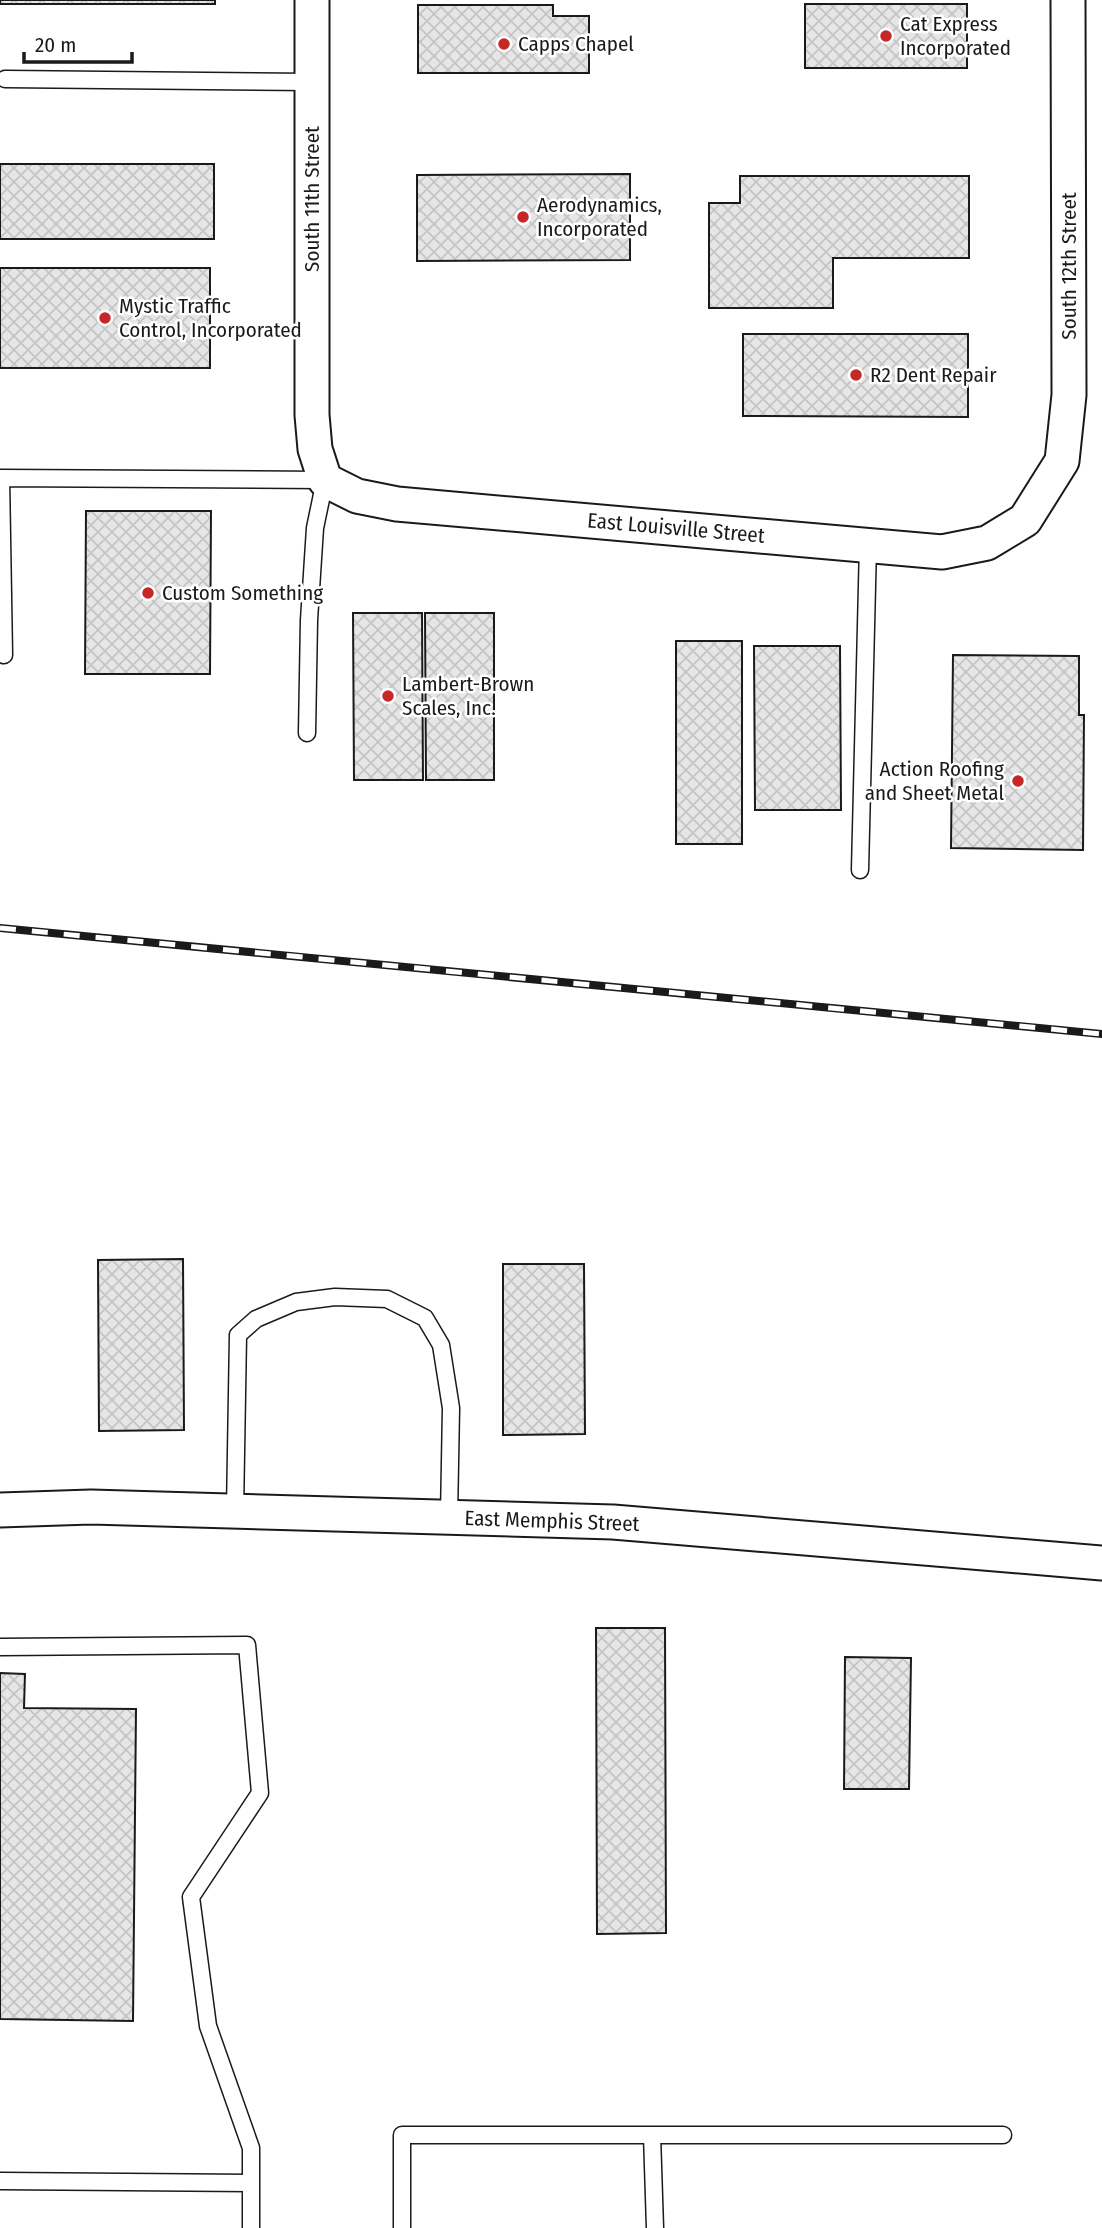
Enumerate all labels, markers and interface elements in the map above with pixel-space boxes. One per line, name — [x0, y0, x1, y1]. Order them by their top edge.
place label: Cat Express Incorporated — [900, 11, 1011, 61]
scale bar — [24, 21, 133, 65]
marker: Cat Express Incorporated — [878, 28, 894, 44]
place label: Capps Chapel — [518, 31, 634, 57]
text: 20 m — [35, 32, 76, 58]
marker: Capps Chapel — [496, 36, 512, 52]
street label: South 11th Street — [299, 126, 325, 272]
place label: Aerodynamics, Incorporated — [537, 192, 662, 242]
street label: South 12th Street — [1056, 192, 1082, 340]
marker: Aerodynamics, Incorporated — [515, 209, 531, 225]
place label: Mystic Traffic Control, Incorporated — [119, 293, 302, 343]
marker: Mystic Traffic Control, Incorporated — [97, 310, 113, 326]
place label: R2 Dent Repair — [870, 362, 997, 388]
marker: R2 Dent Repair — [848, 367, 864, 383]
street label: East Louisville Street — [586, 507, 766, 549]
place label: Custom Something — [162, 580, 323, 606]
marker: Custom Something — [140, 585, 156, 601]
place label: Lambert-Brown Scales, Inc. — [402, 671, 534, 721]
marker: Lambert-Brown Scales, Inc. — [380, 688, 396, 704]
place label: Action Roofing and Sheet Metal — [865, 756, 1004, 806]
marker: Action Roofing and Sheet Metal — [1010, 773, 1026, 789]
street label: East Memphis Street — [464, 1505, 640, 1537]

